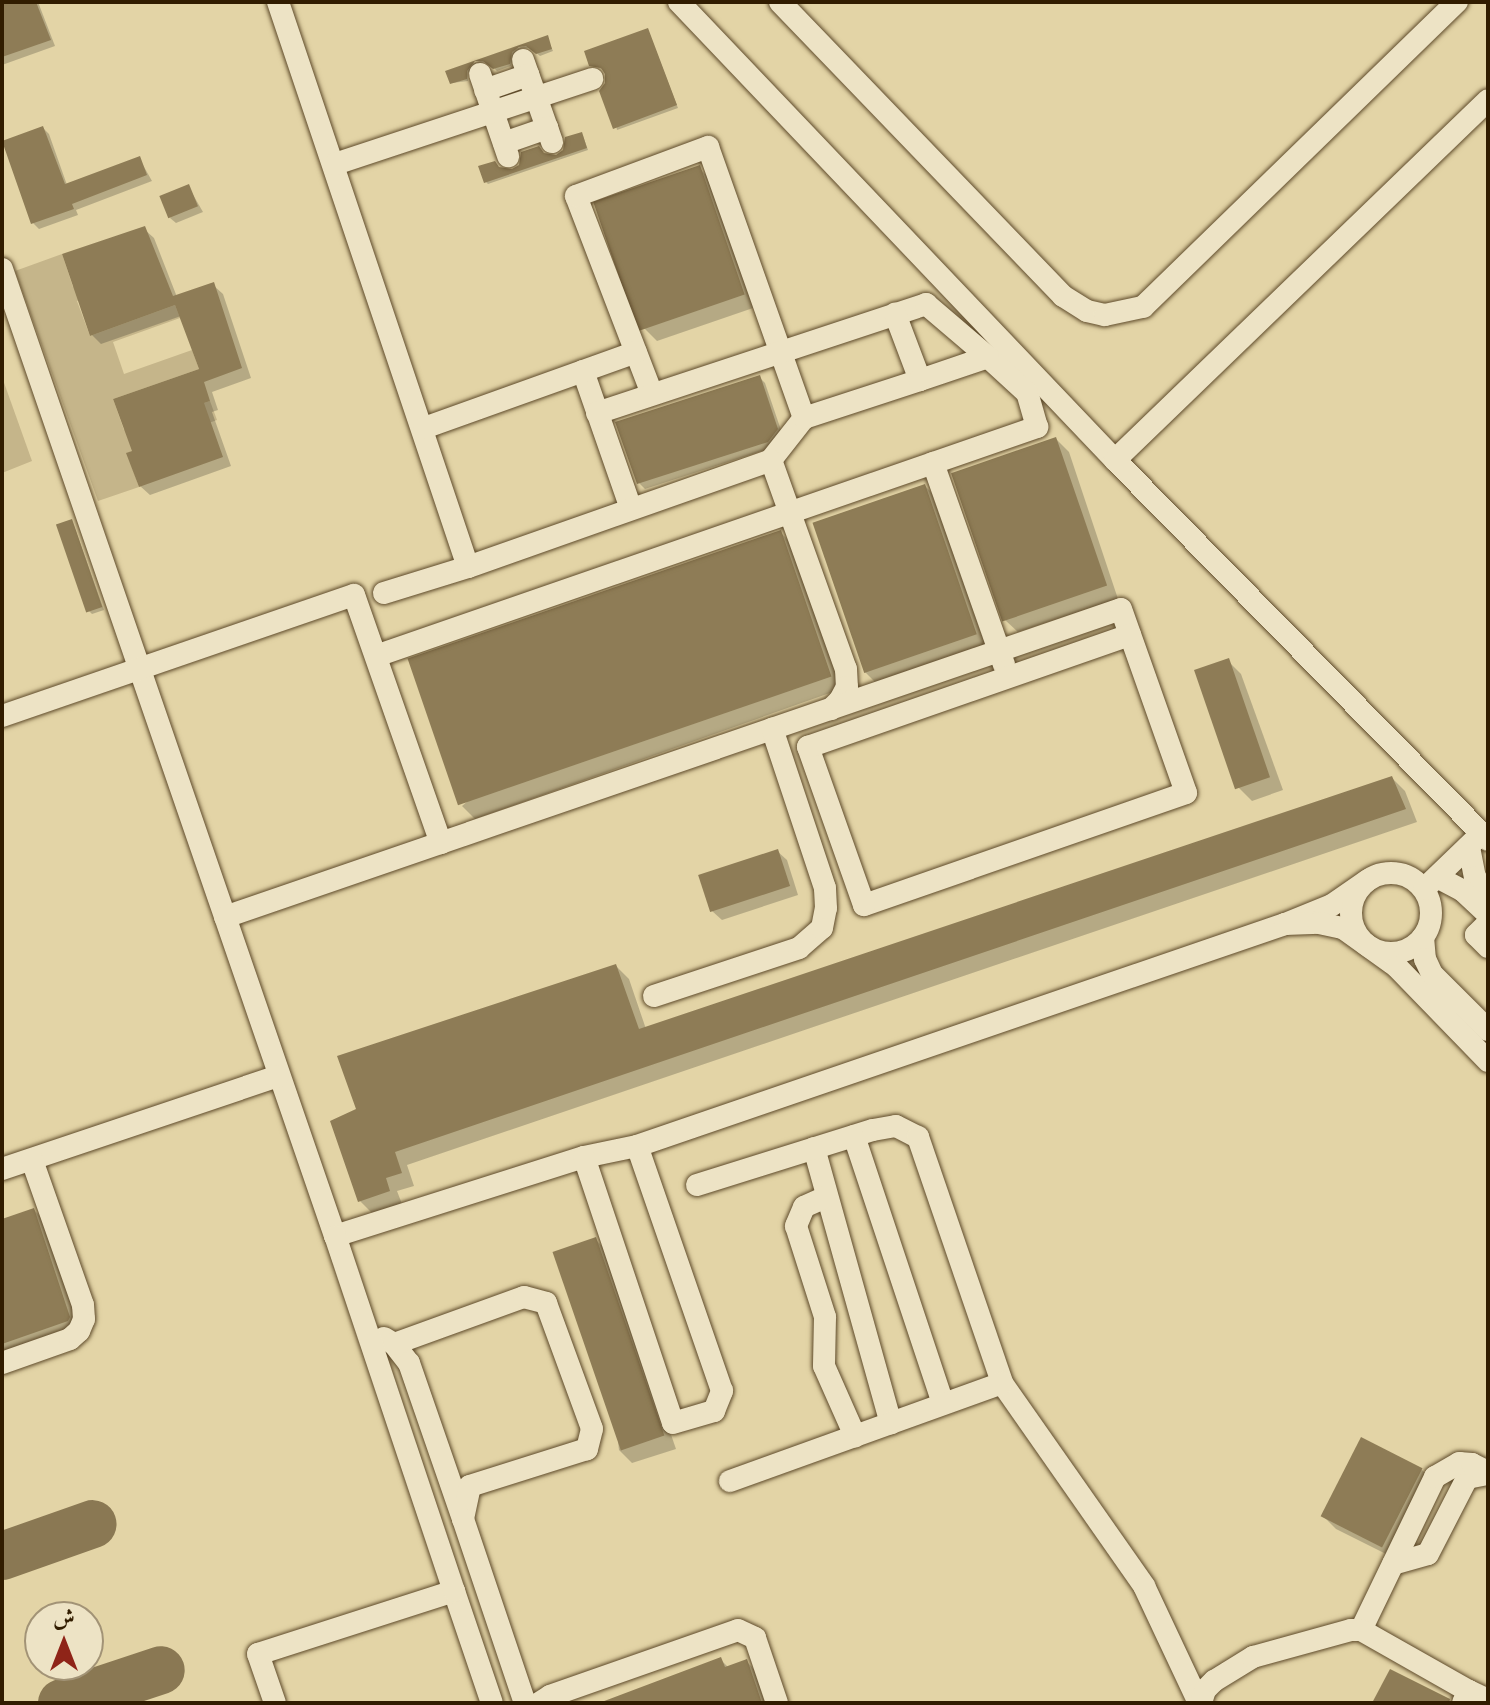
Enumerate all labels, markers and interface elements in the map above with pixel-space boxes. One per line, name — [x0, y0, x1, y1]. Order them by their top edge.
north arrow — [24, 1601, 104, 1681]
text: ش — [53, 1605, 75, 1632]

